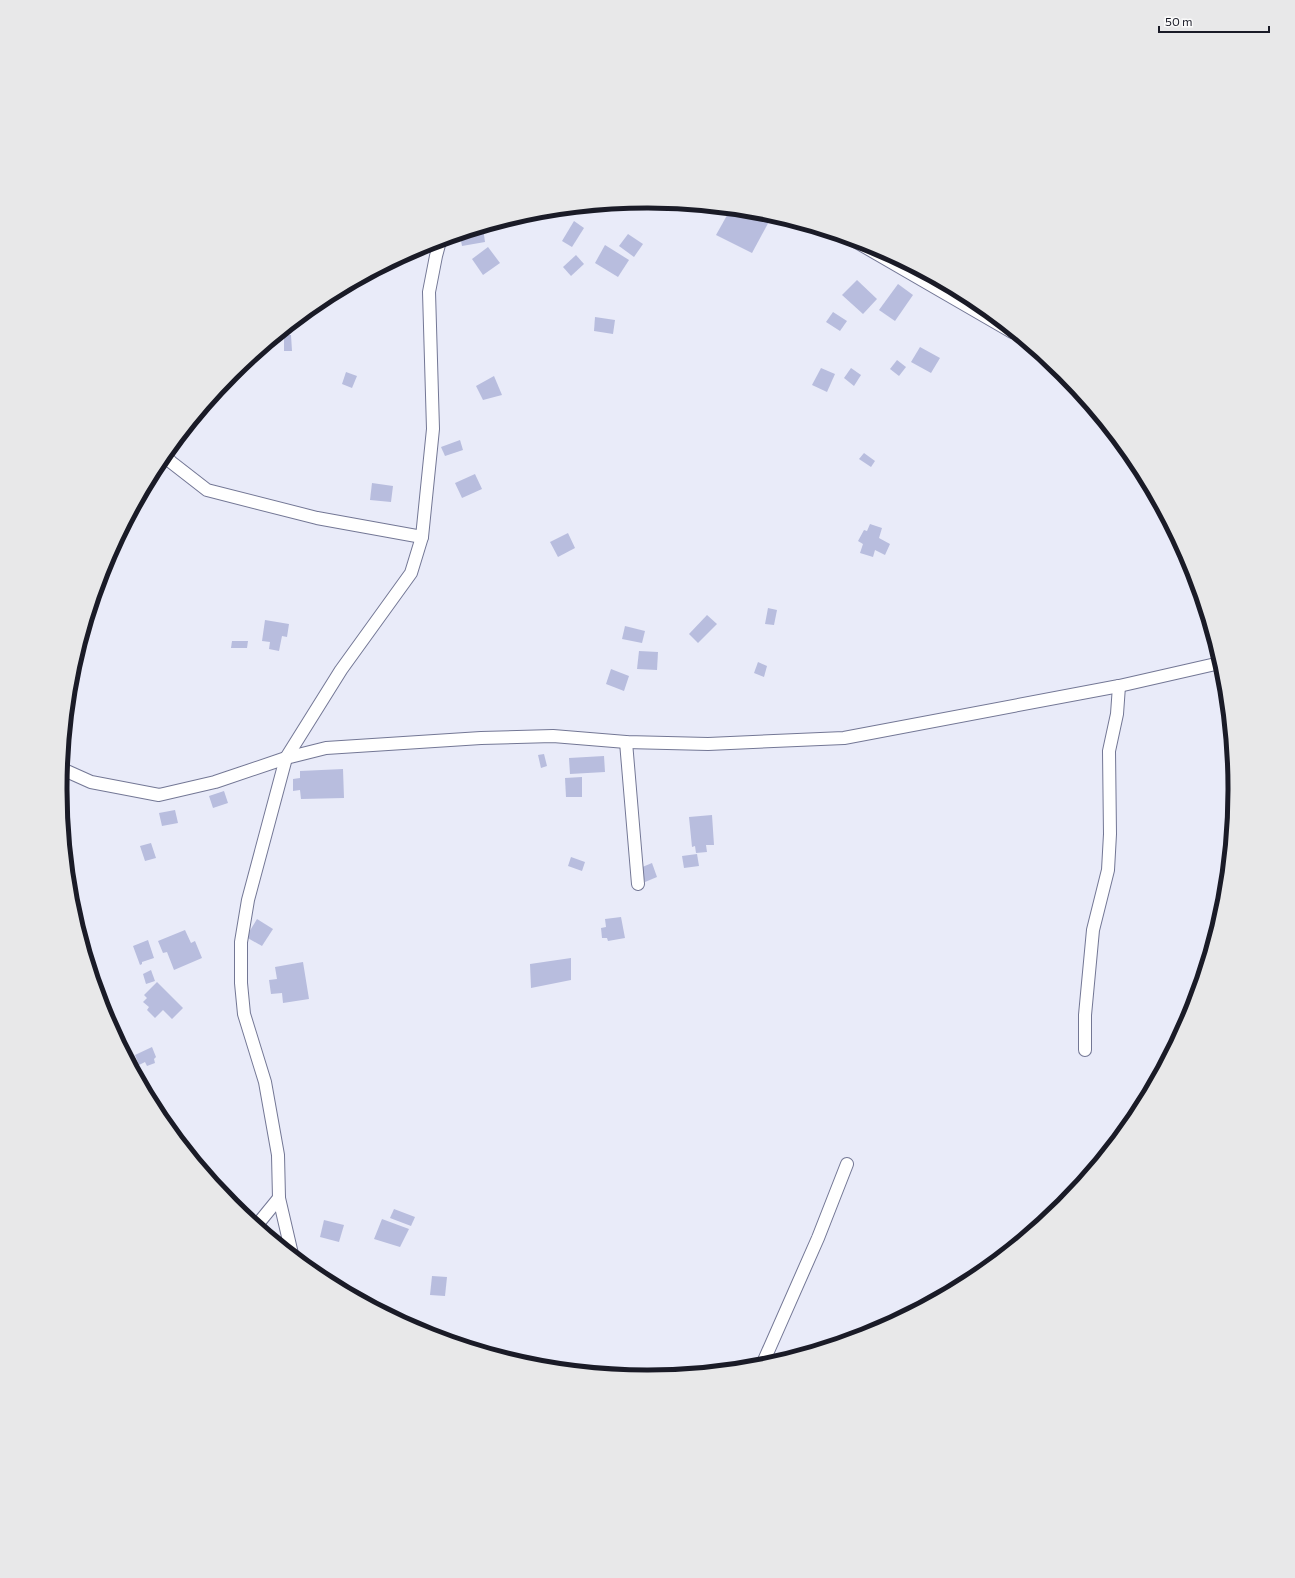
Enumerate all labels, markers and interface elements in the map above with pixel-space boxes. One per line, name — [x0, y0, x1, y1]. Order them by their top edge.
scale bar — [1159, 8, 1269, 34]
text: 50 m — [1165, 14, 1193, 28]

